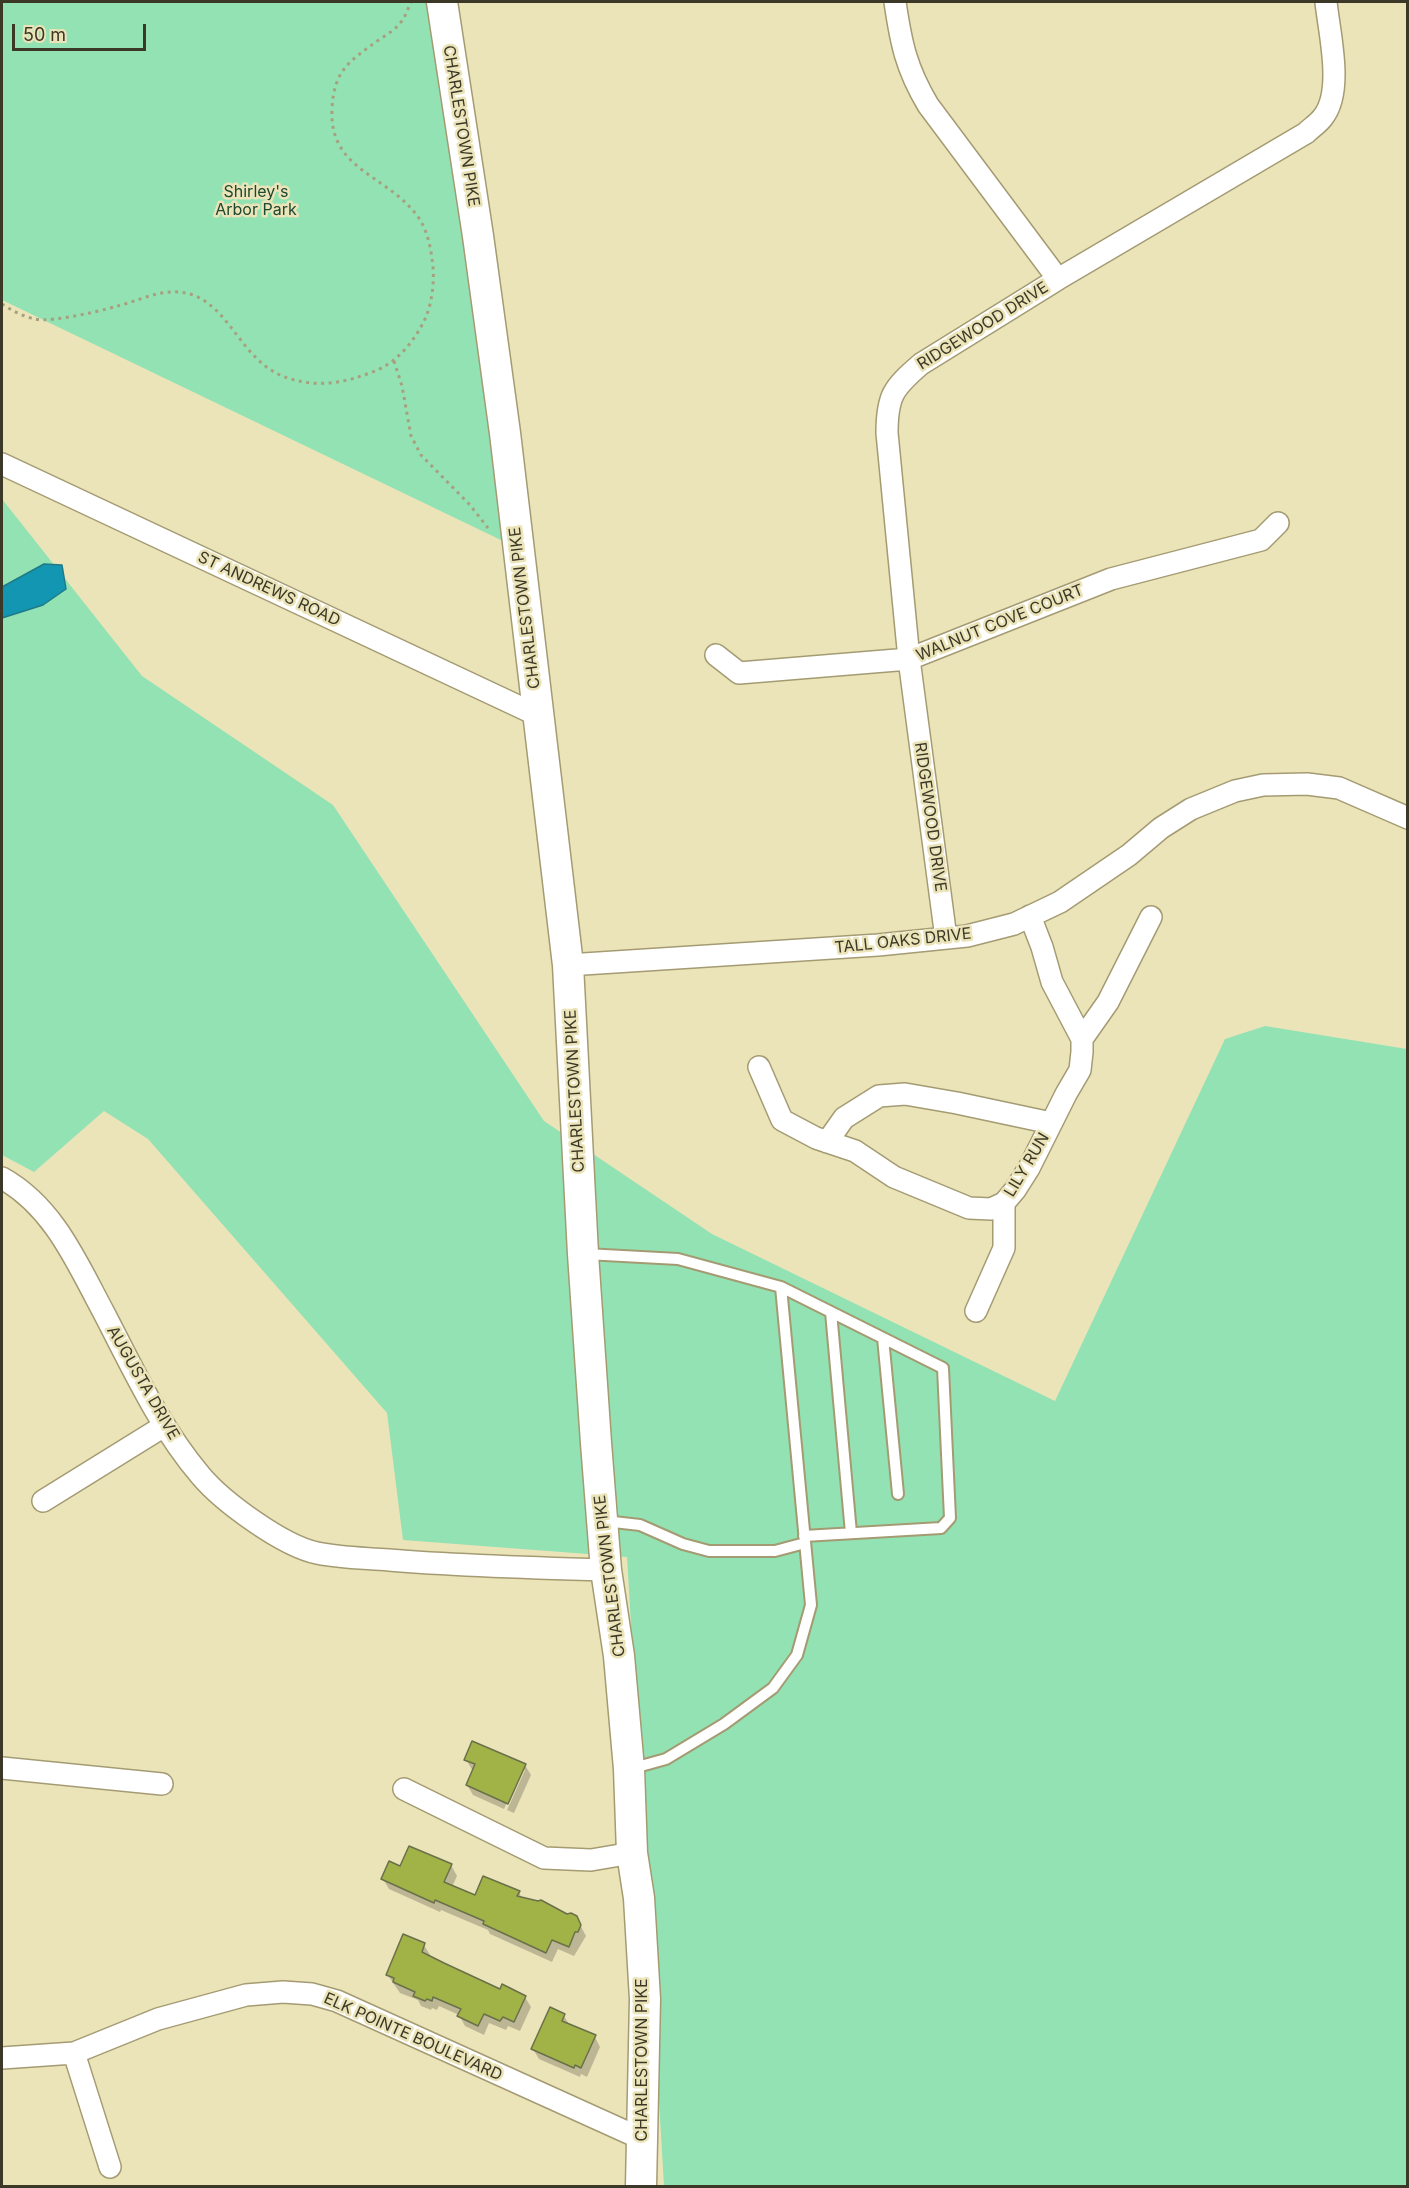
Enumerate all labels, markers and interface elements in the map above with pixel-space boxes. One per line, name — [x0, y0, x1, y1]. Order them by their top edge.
scale bar — [15, 12, 148, 50]
text: 50 m — [23, 24, 66, 45]
street label: CHARLESTOWN PIKE — [439, 44, 483, 208]
park label: Shirley's Arbor Park — [215, 182, 297, 220]
street label: RIDGEWOOD DRIVE — [914, 278, 1052, 374]
street label: CHARLESTOWN PIKE — [506, 526, 544, 690]
street label: ST ANDREWS ROAD — [195, 548, 343, 630]
street label: WALNUT COVE COURT — [914, 581, 1086, 665]
street label: RIDGEWOOD DRIVE — [910, 741, 950, 893]
street label: TALL OAKS DRIVE — [834, 924, 972, 958]
street label: CHARLESTOWN PIKE — [561, 1009, 589, 1173]
street label: LILY RUN — [1000, 1129, 1054, 1201]
street label: AUGUSTA DRIVE — [103, 1323, 183, 1443]
street label: CHARLESTOWN PIKE — [591, 1494, 629, 1658]
street label: CHARLESTOWN PIKE — [632, 1978, 652, 2142]
street label: ELK POINTE BOULEVARD — [321, 1989, 505, 2085]

